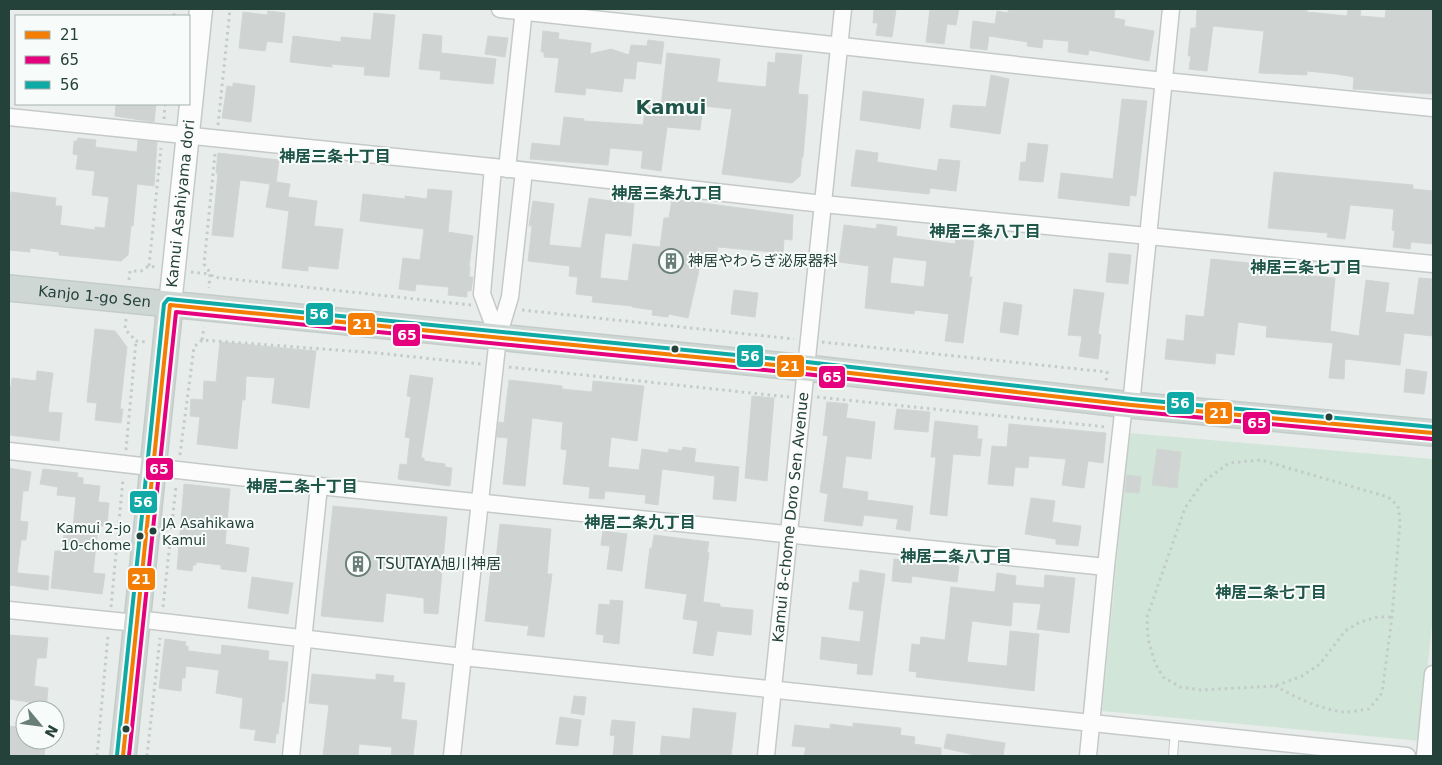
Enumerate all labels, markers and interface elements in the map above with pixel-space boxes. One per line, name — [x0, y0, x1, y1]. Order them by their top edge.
legend — [15, 15, 190, 105]
text: 21 — [60, 26, 79, 44]
text: 65 — [60, 51, 79, 69]
text: 56 — [60, 76, 79, 94]
district label: Kamui — [636, 95, 706, 119]
street label: Kamui Asahiyama dori — [163, 119, 198, 288]
district label: 神居三条十丁目 — [279, 147, 391, 166]
district label: 神居三条九丁目 — [611, 184, 723, 203]
district label: 神居三条八丁目 — [929, 222, 1041, 241]
building icon: 神居やわらぎ泌尿器科 — [658, 248, 684, 274]
place label: 神居やわらぎ泌尿器科 — [688, 252, 838, 270]
district label: 神居三条七丁目 — [1250, 258, 1362, 277]
street label: Kanjo 1-go Sen — [37, 282, 152, 311]
line badge: 56 — [305, 302, 334, 326]
text: 56 — [309, 306, 329, 322]
line badge: 21 — [347, 312, 376, 336]
text: 21 — [352, 316, 372, 332]
line badge: 65 — [392, 323, 421, 347]
text: 65 — [397, 327, 417, 343]
unlabelled marker — [670, 344, 680, 354]
line badge: 56 — [736, 344, 764, 368]
text: 56 — [740, 348, 760, 364]
line badge: 21 — [776, 354, 805, 378]
text: 21 — [780, 358, 800, 374]
line badge: 65 — [818, 365, 846, 389]
text: 65 — [822, 369, 842, 385]
street label: Kamui 8-chome Doro Sen Avenue — [769, 391, 812, 643]
line badge: 56 — [1166, 391, 1195, 415]
text: 56 — [1170, 395, 1190, 411]
line badge: 21 — [1204, 401, 1233, 425]
text: 21 — [1209, 405, 1229, 421]
line badge: 65 — [1242, 411, 1271, 435]
unlabelled marker — [1324, 412, 1334, 422]
text: 65 — [1247, 415, 1267, 431]
line badge: 65 — [145, 457, 174, 481]
text: 65 — [149, 461, 169, 477]
district label: 神居二条十丁目 — [246, 477, 358, 496]
line badge: 56 — [129, 490, 158, 514]
text: 56 — [133, 494, 153, 510]
district label: 神居二条九丁目 — [584, 513, 696, 532]
place label: JA Asahikawa Kamui — [161, 515, 255, 548]
place label: Kamui 2-jo 10-chome — [56, 520, 131, 553]
marker: JA Asahikawa Kamui — [148, 526, 158, 536]
marker: Kamui 2-jo 10-chome — [135, 531, 145, 541]
district label: 神居二条八丁目 — [900, 547, 1012, 566]
building icon: TSUTAYA旭川神居 — [345, 551, 371, 577]
place label: TSUTAYA旭川神居 — [375, 555, 501, 573]
line badge: 21 — [127, 567, 156, 591]
text: 21 — [131, 571, 151, 587]
district label: 神居二条七丁目 — [1215, 583, 1327, 602]
north arrow — [15, 700, 65, 750]
text: N — [42, 722, 61, 740]
unlabelled marker — [121, 724, 131, 734]

